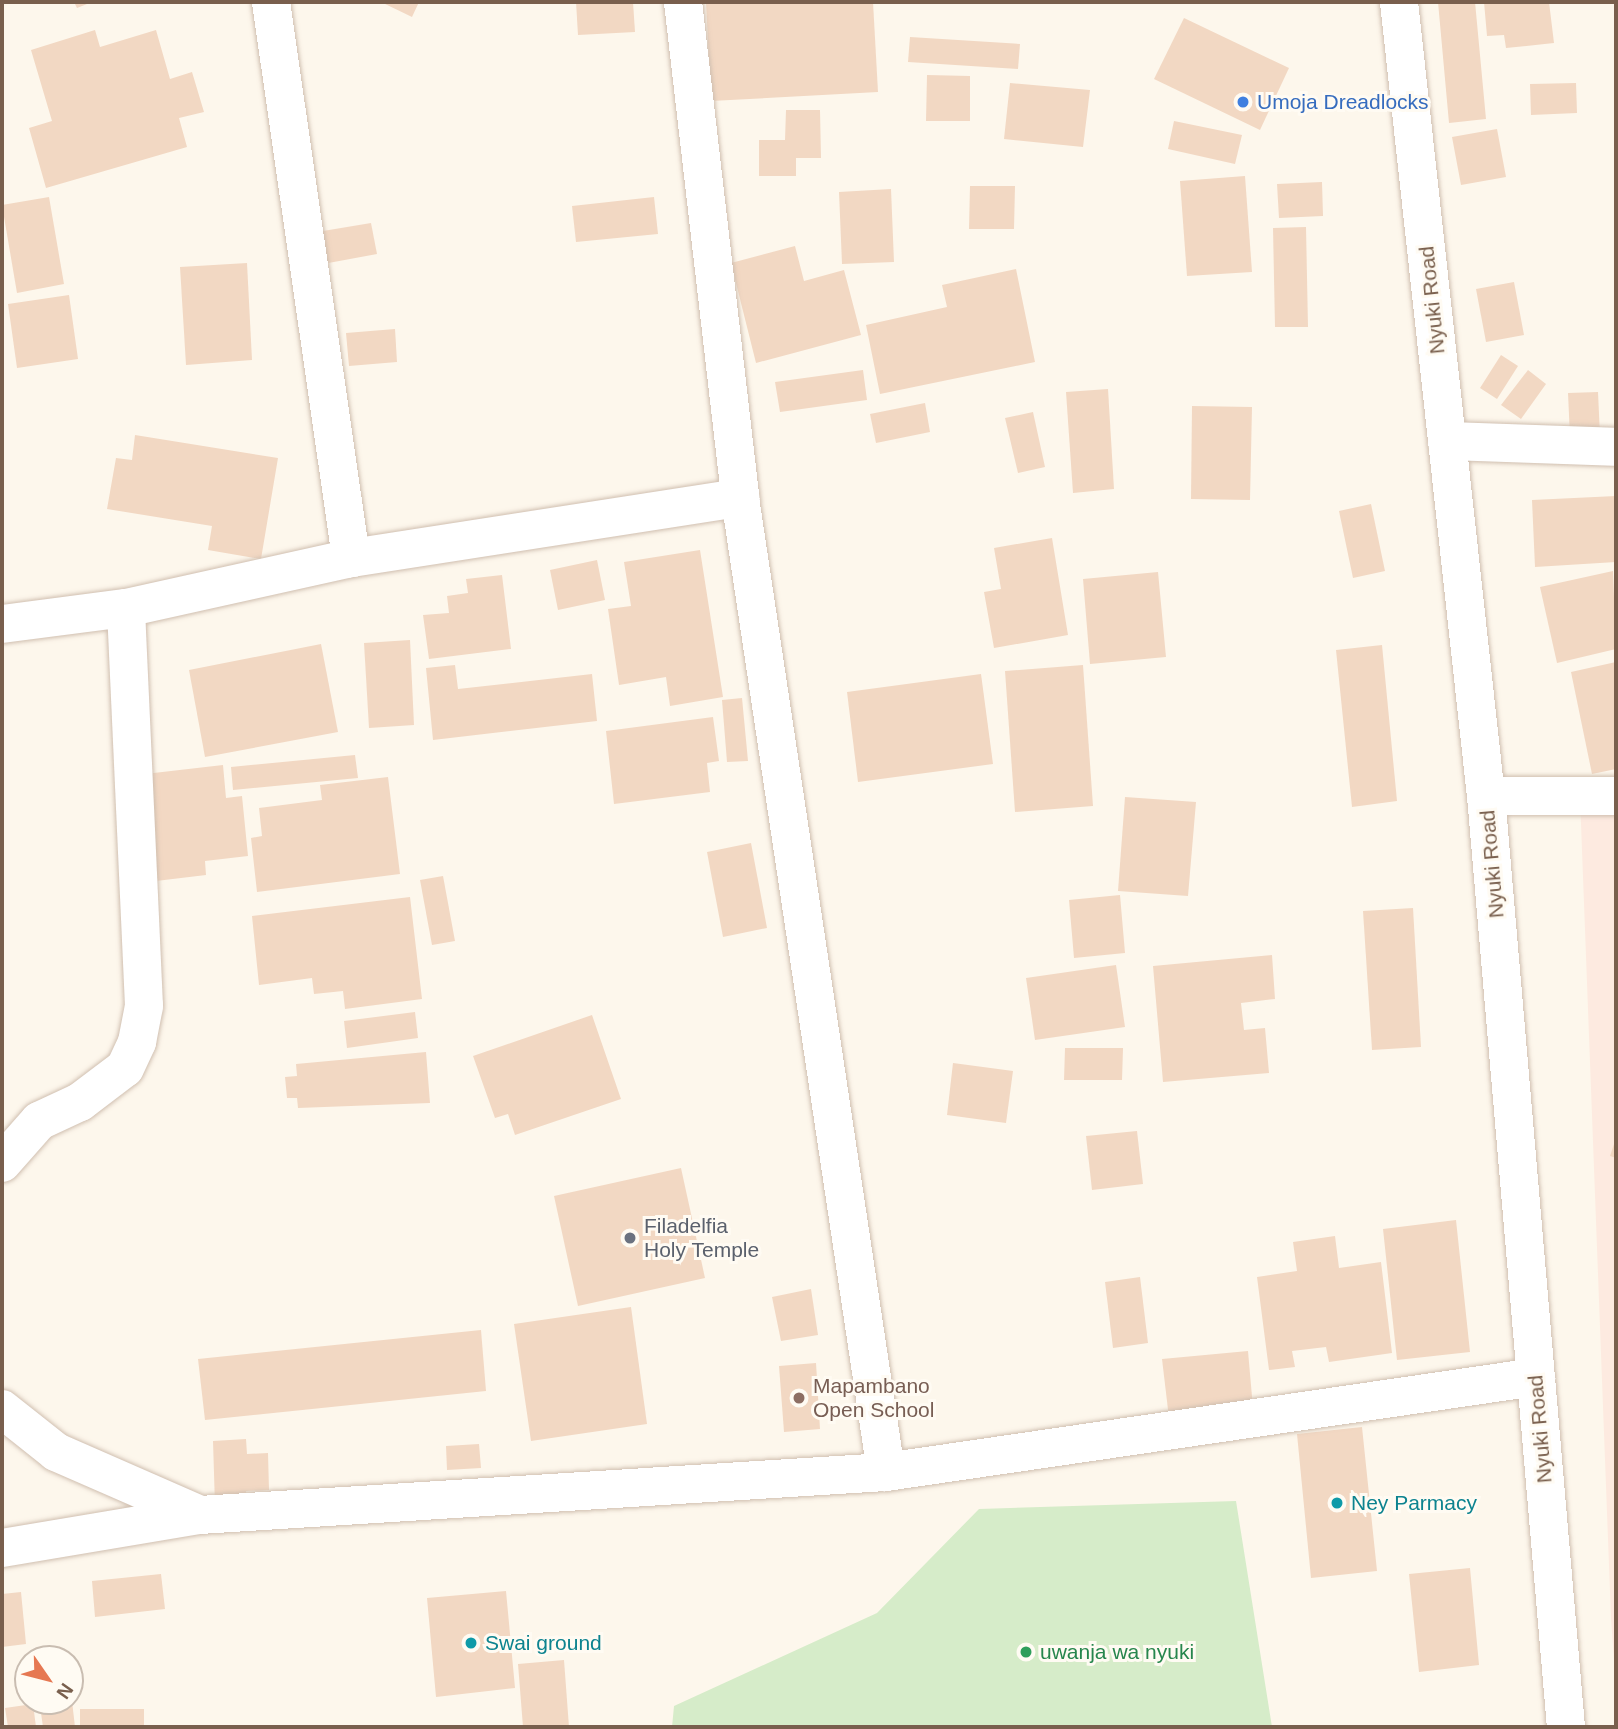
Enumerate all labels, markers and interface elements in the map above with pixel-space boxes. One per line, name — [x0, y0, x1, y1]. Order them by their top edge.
place label: Umoja Dreadlocks — [1257, 89, 1429, 115]
marker: Umoja Dreadlocks — [1235, 94, 1251, 110]
street label: Nyuki Road — [1414, 245, 1450, 355]
street label: Nyuki Road — [1475, 809, 1509, 919]
place label: Filadelfia Holy Temple — [644, 1213, 760, 1263]
marker: Filadelfia Holy Temple — [622, 1230, 638, 1246]
place label: Mapambano Open School — [813, 1373, 934, 1423]
street label: Nyuki Road — [1523, 1374, 1557, 1484]
marker: Mapambano Open School — [791, 1390, 807, 1406]
place label: Ney Parmacy — [1351, 1490, 1477, 1516]
marker: Ney Parmacy — [1329, 1495, 1345, 1511]
place label: Swai ground — [485, 1630, 602, 1656]
marker: Swai ground — [463, 1635, 479, 1651]
place label: uwanja wa nyuki — [1040, 1639, 1194, 1665]
marker: uwanja wa nyuki — [1018, 1644, 1034, 1660]
north arrow — [14, 1645, 84, 1715]
text: N — [52, 1680, 78, 1703]

